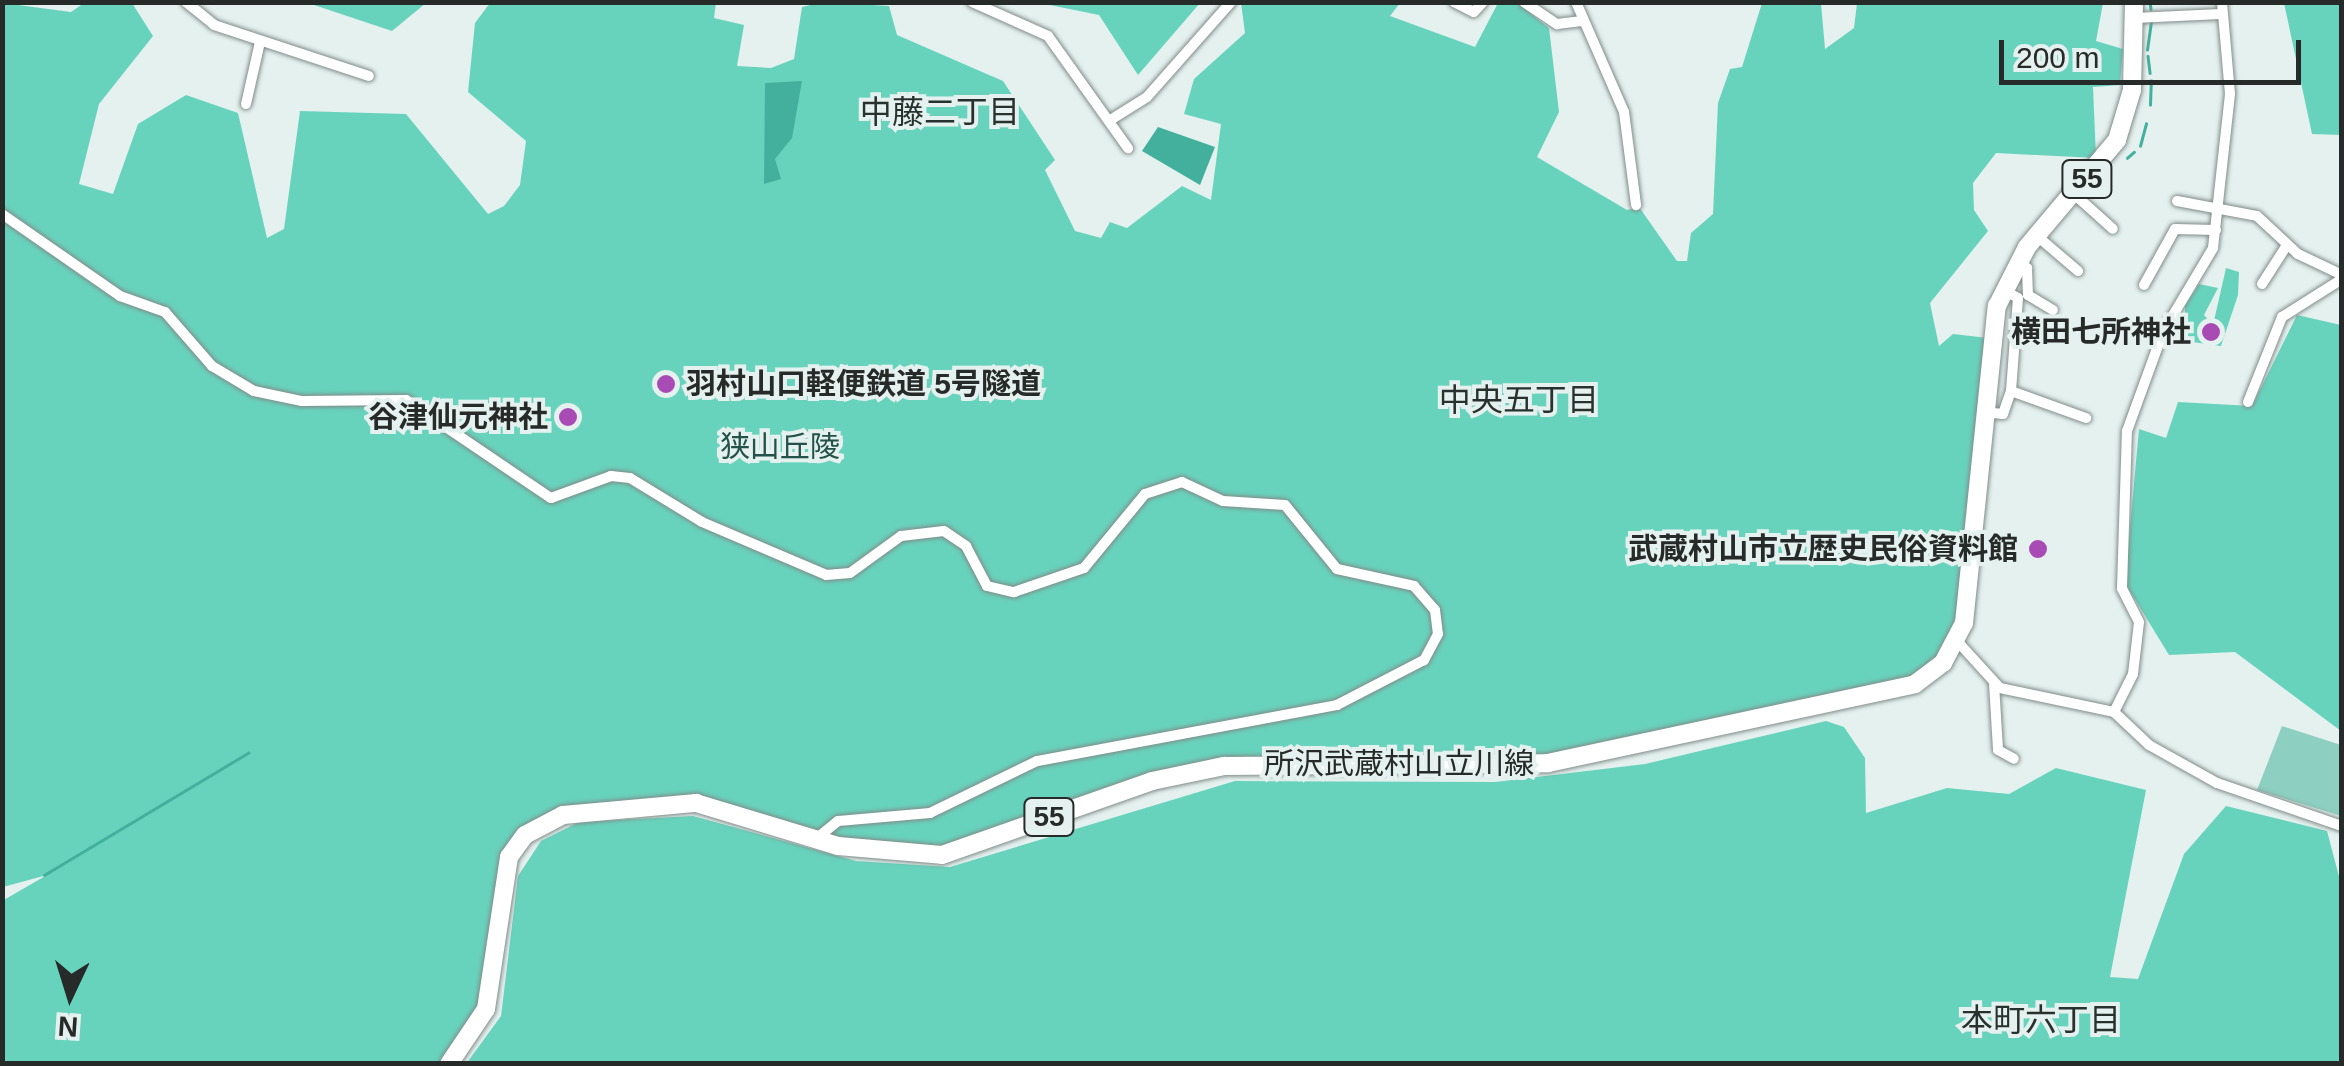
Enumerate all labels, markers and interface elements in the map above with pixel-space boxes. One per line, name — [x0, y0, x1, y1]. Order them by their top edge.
scale bar — [2004, 20, 2306, 82]
text: 200 m — [2016, 41, 2099, 74]
district label: 中藤二丁目 — [860, 93, 1020, 131]
road number: 55 — [2060, 156, 2114, 202]
place label: 横田七所神社 — [2011, 314, 2191, 350]
marker: 横田七所神社 — [2200, 321, 2222, 343]
place label: 羽村山口軽便鉄道 5号隧道 — [686, 366, 1041, 402]
marker: 羽村山口軽便鉄道 5号隧道 — [655, 373, 677, 395]
district label: 中央五丁目 — [1439, 381, 1599, 419]
place label: 谷津仙元神社 — [368, 399, 548, 435]
marker: 谷津仙元神社 — [557, 406, 579, 428]
park label: 狭山丘陵 — [720, 429, 840, 465]
place label: 武蔵村山市立歴史民俗資料館 — [1628, 531, 2018, 567]
marker: 武蔵村山市立歴史民俗資料館 — [2027, 538, 2049, 560]
street label: 所沢武蔵村山立川線 — [1264, 746, 1534, 782]
road number: 55 — [1022, 794, 1076, 840]
north arrow — [20, 946, 120, 1046]
district label: 本町六丁目 — [1961, 1001, 2121, 1039]
text: N — [57, 1010, 79, 1043]

